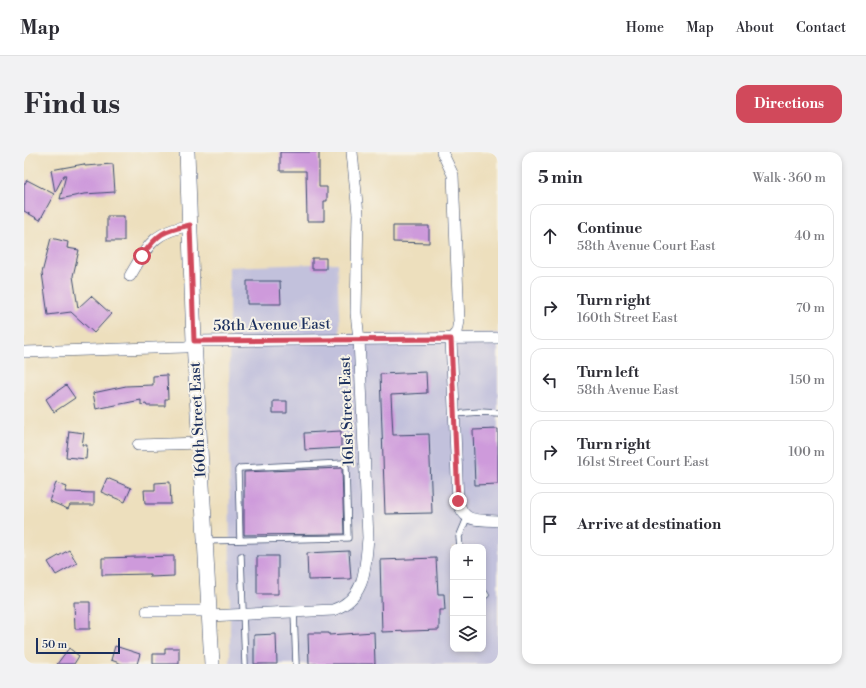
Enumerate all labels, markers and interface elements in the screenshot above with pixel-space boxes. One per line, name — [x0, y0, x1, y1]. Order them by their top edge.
text: Map — [20, 16, 60, 40]
text: Home — [626, 19, 664, 37]
text: Map — [686, 19, 714, 37]
text: About — [736, 19, 774, 37]
text: Contact — [796, 19, 846, 37]
button: Directions — [736, 85, 842, 123]
text: Find us — [24, 87, 120, 122]
text: 5 min — [538, 167, 583, 189]
text: Walk · 360 m — [753, 170, 826, 186]
text: Continue — [577, 219, 642, 238]
icon: ahead — [539, 225, 561, 247]
text: 40 m — [795, 228, 825, 244]
text: 58th Avenue Court East — [577, 238, 716, 254]
route start — [133, 247, 151, 265]
text: Turn right — [577, 291, 651, 310]
icon: right — [539, 297, 561, 319]
text: 70 m — [796, 300, 825, 316]
text: 160th Street East — [577, 310, 678, 326]
street label: 58th Avenue East — [213, 314, 332, 336]
street label: 161st Street East — [336, 355, 358, 466]
street label: 160th Street East — [185, 361, 211, 479]
text: Turn left — [577, 363, 639, 382]
icon: left — [539, 369, 561, 391]
text: 150 m — [790, 372, 825, 388]
text: 58th Avenue East — [577, 382, 679, 398]
text: Turn right — [577, 435, 651, 454]
icon: right — [539, 441, 561, 463]
text: 100 m — [789, 444, 825, 460]
text: 161st Street Court East — [577, 454, 709, 470]
route end — [449, 492, 467, 510]
icon: arrive — [539, 513, 561, 535]
text: Arrive at destination — [577, 515, 721, 534]
map controls — [450, 544, 486, 652]
button: + — [450, 544, 486, 580]
button: − — [450, 580, 486, 616]
button: layers — [450, 616, 486, 652]
scale bar — [36, 636, 120, 655]
text: 50 m — [42, 638, 67, 652]

